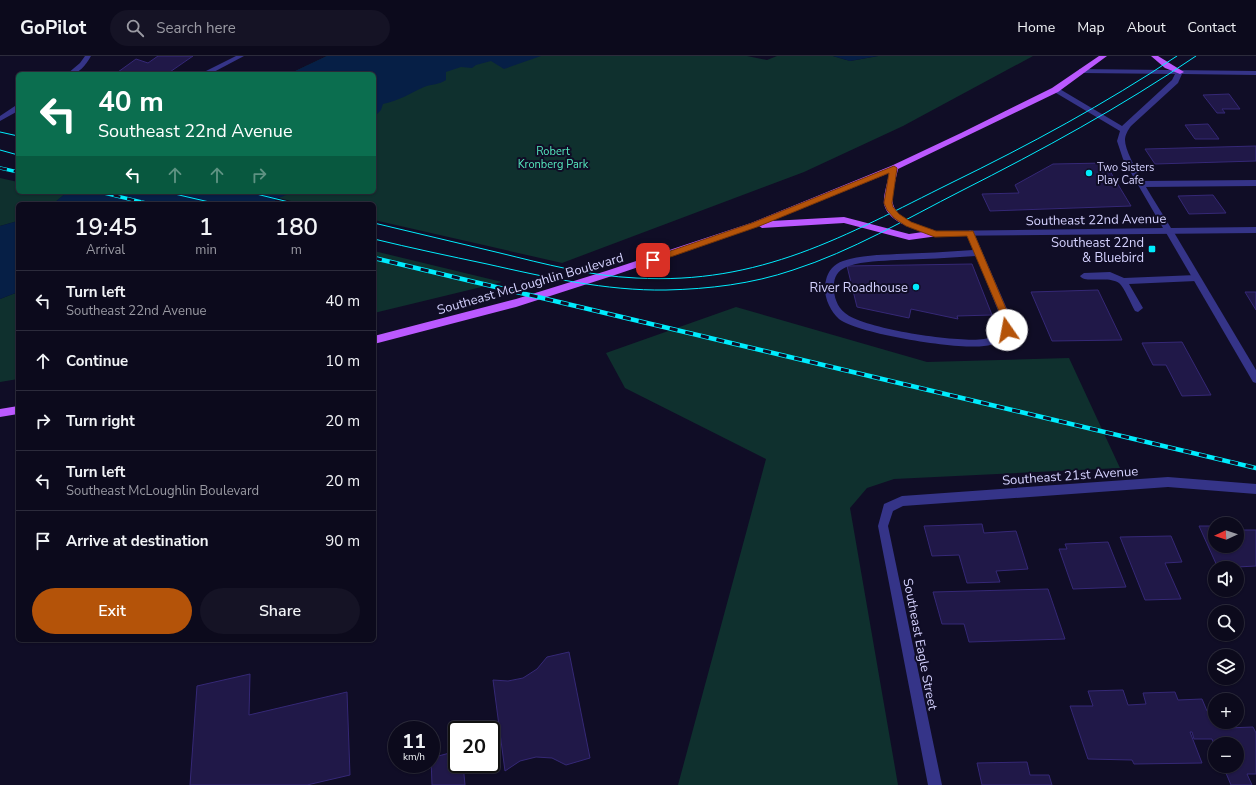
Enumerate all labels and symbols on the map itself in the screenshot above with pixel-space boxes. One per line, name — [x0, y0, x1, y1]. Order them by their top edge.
park label: Robert Kronberg Park — [518, 144, 589, 172]
place label: Two Sisters Play Cafe — [1097, 160, 1154, 188]
marker: Two Sisters Play Cafe — [1084, 168, 1094, 178]
street label: Southeast 22nd Avenue — [1026, 210, 1166, 230]
place label: Southeast 22nd & Bluebird — [1051, 234, 1144, 267]
pin — [636, 243, 670, 277]
marker: Southeast 22nd & Bluebird — [1147, 244, 1157, 254]
street label: Southeast McLoughlin Boulevard — [435, 249, 626, 319]
place label: River Roadhouse — [809, 279, 908, 297]
marker: River Roadhouse — [911, 282, 921, 292]
position arrow — [986, 309, 1028, 351]
street label: Southeast 21st Avenue — [1001, 462, 1139, 490]
north arrow — [1208, 517, 1244, 553]
street label: Southeast Eagle Street — [898, 577, 942, 712]
speed limit sign: 20 — [448, 721, 500, 773]

